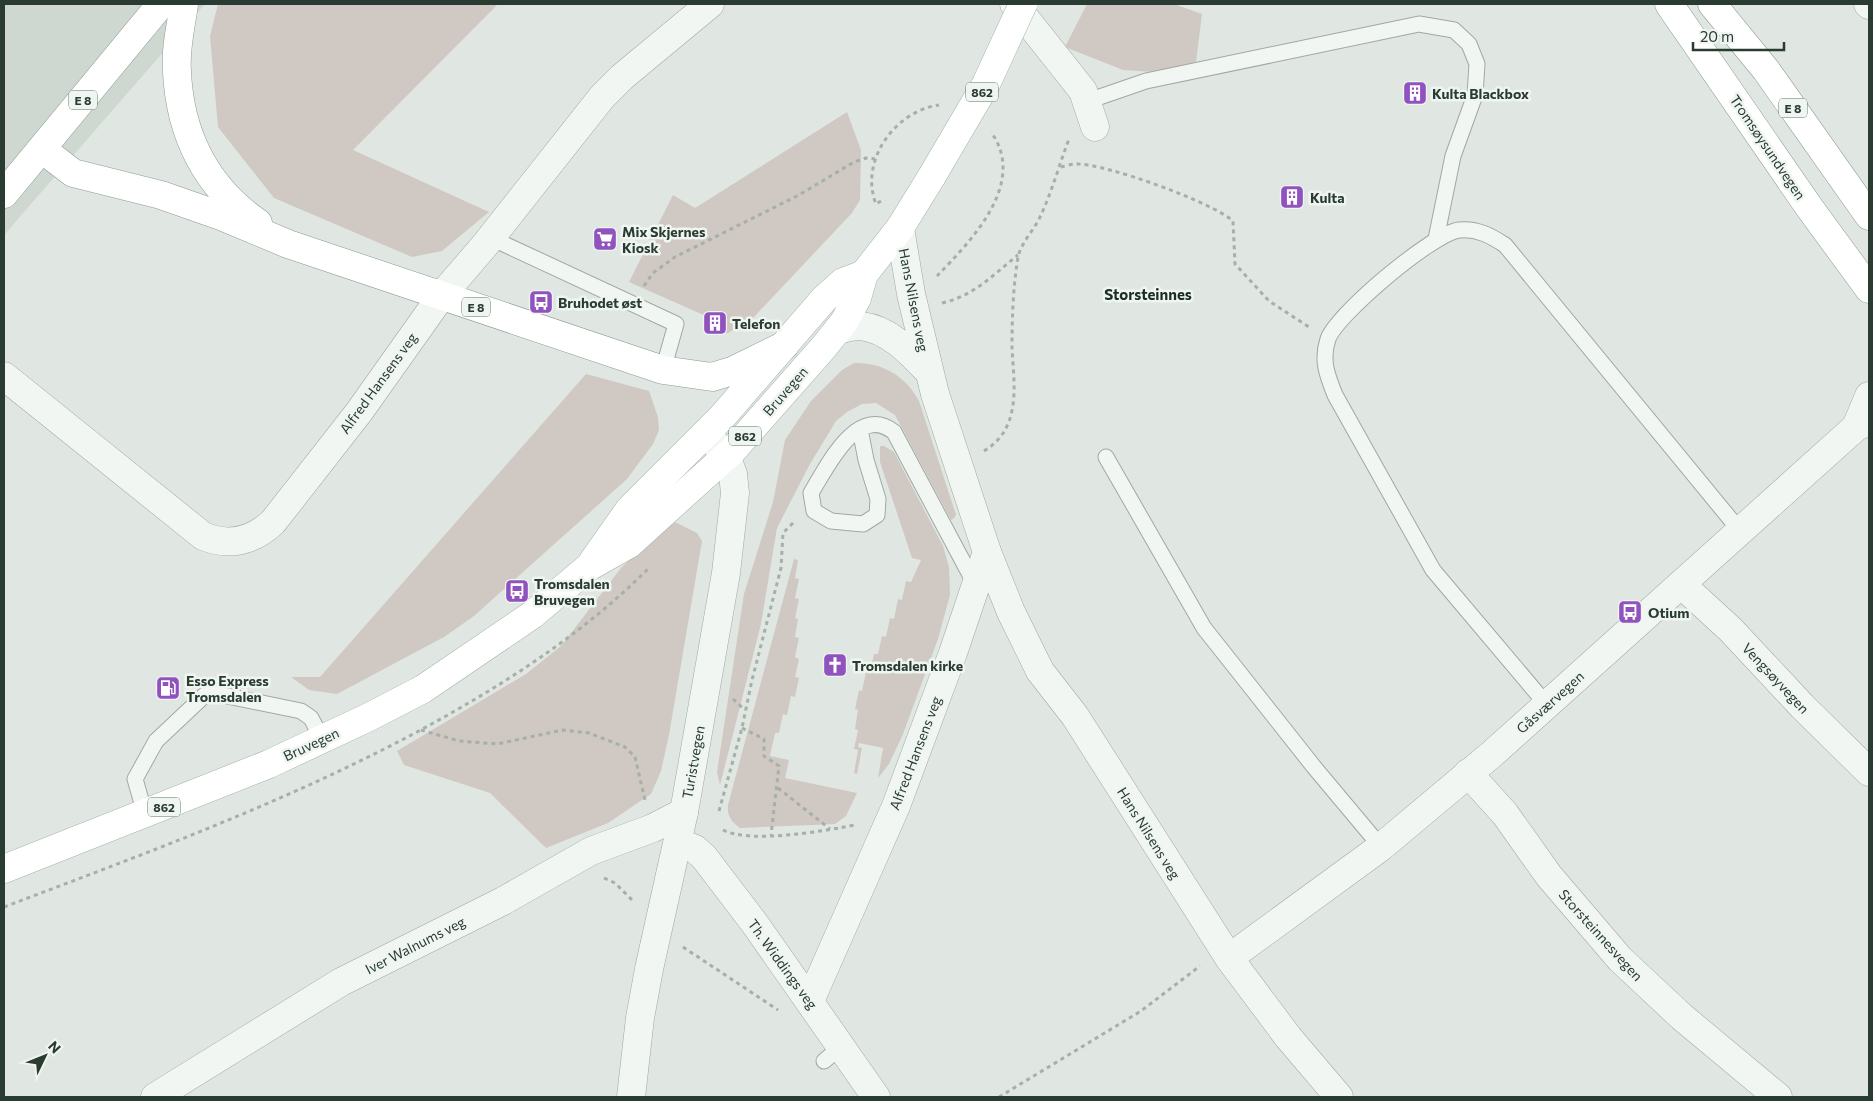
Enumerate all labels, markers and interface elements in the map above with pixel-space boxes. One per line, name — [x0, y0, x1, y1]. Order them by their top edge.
scale bar — [1693, 20, 1784, 52]
text: 20 m — [1700, 27, 1734, 45]
building icon: Kulta Blackbox — [1402, 80, 1428, 106]
road number: 862 — [966, 82, 998, 101]
place label: Kulta Blackbox — [1432, 85, 1529, 102]
road number: E 8 — [69, 90, 97, 110]
street label: Tromsøysundvegen — [1727, 91, 1809, 203]
road number: E 8 — [1779, 99, 1807, 118]
building icon: Kulta — [1279, 184, 1305, 210]
place label: Kulta — [1310, 189, 1345, 206]
place label: Mix Skjernes Kiosk — [622, 223, 706, 256]
supermarket icon: Mix Skjernes Kiosk — [592, 226, 618, 252]
street label: Hans Nilsens veg — [896, 247, 932, 354]
district label: Storsteinnes — [1104, 285, 1192, 303]
bus stop icon: Bruhodet øst — [528, 289, 554, 315]
place label: Bruhodet øst — [558, 294, 642, 311]
road number: E 8 — [462, 298, 490, 316]
building icon: Telefon — [702, 310, 728, 336]
place label: Telefon — [732, 315, 780, 332]
street label: Alfred Hansens veg — [336, 329, 421, 437]
street label: Bruvegen — [759, 363, 811, 419]
road number: 862 — [729, 426, 761, 446]
place label: Tromsdalen Bruvegen — [534, 575, 610, 608]
bus stop icon: Tromsdalen Bruvegen — [504, 578, 530, 604]
bus stop icon: Otium — [1617, 599, 1643, 625]
place label: Otium — [1648, 604, 1689, 621]
street label: Vengsøyvegen — [1739, 639, 1813, 717]
church icon: Tromsdalen kirke — [822, 652, 848, 678]
place label: Tromsdalen kirke — [852, 657, 963, 674]
street label: Gåsværvegen — [1513, 667, 1587, 737]
place label: Esso Express Tromsdalen — [186, 672, 269, 705]
fuel station icon: Esso Express Tromsdalen — [155, 675, 181, 701]
street label: Alfred Hansens veg — [885, 693, 945, 812]
street label: Bruvegen — [280, 724, 342, 764]
street label: Turistvegen — [678, 724, 708, 800]
street label: Hans Nilsens veg — [1114, 784, 1184, 883]
road number: 862 — [148, 798, 180, 816]
street label: Storsteinnesvegen — [1555, 886, 1647, 984]
street label: Iver Walnums veg — [362, 912, 468, 978]
street label: Th. Widdings veg — [745, 916, 822, 1013]
north arrow — [20, 1031, 70, 1081]
text: N — [45, 1037, 65, 1056]

